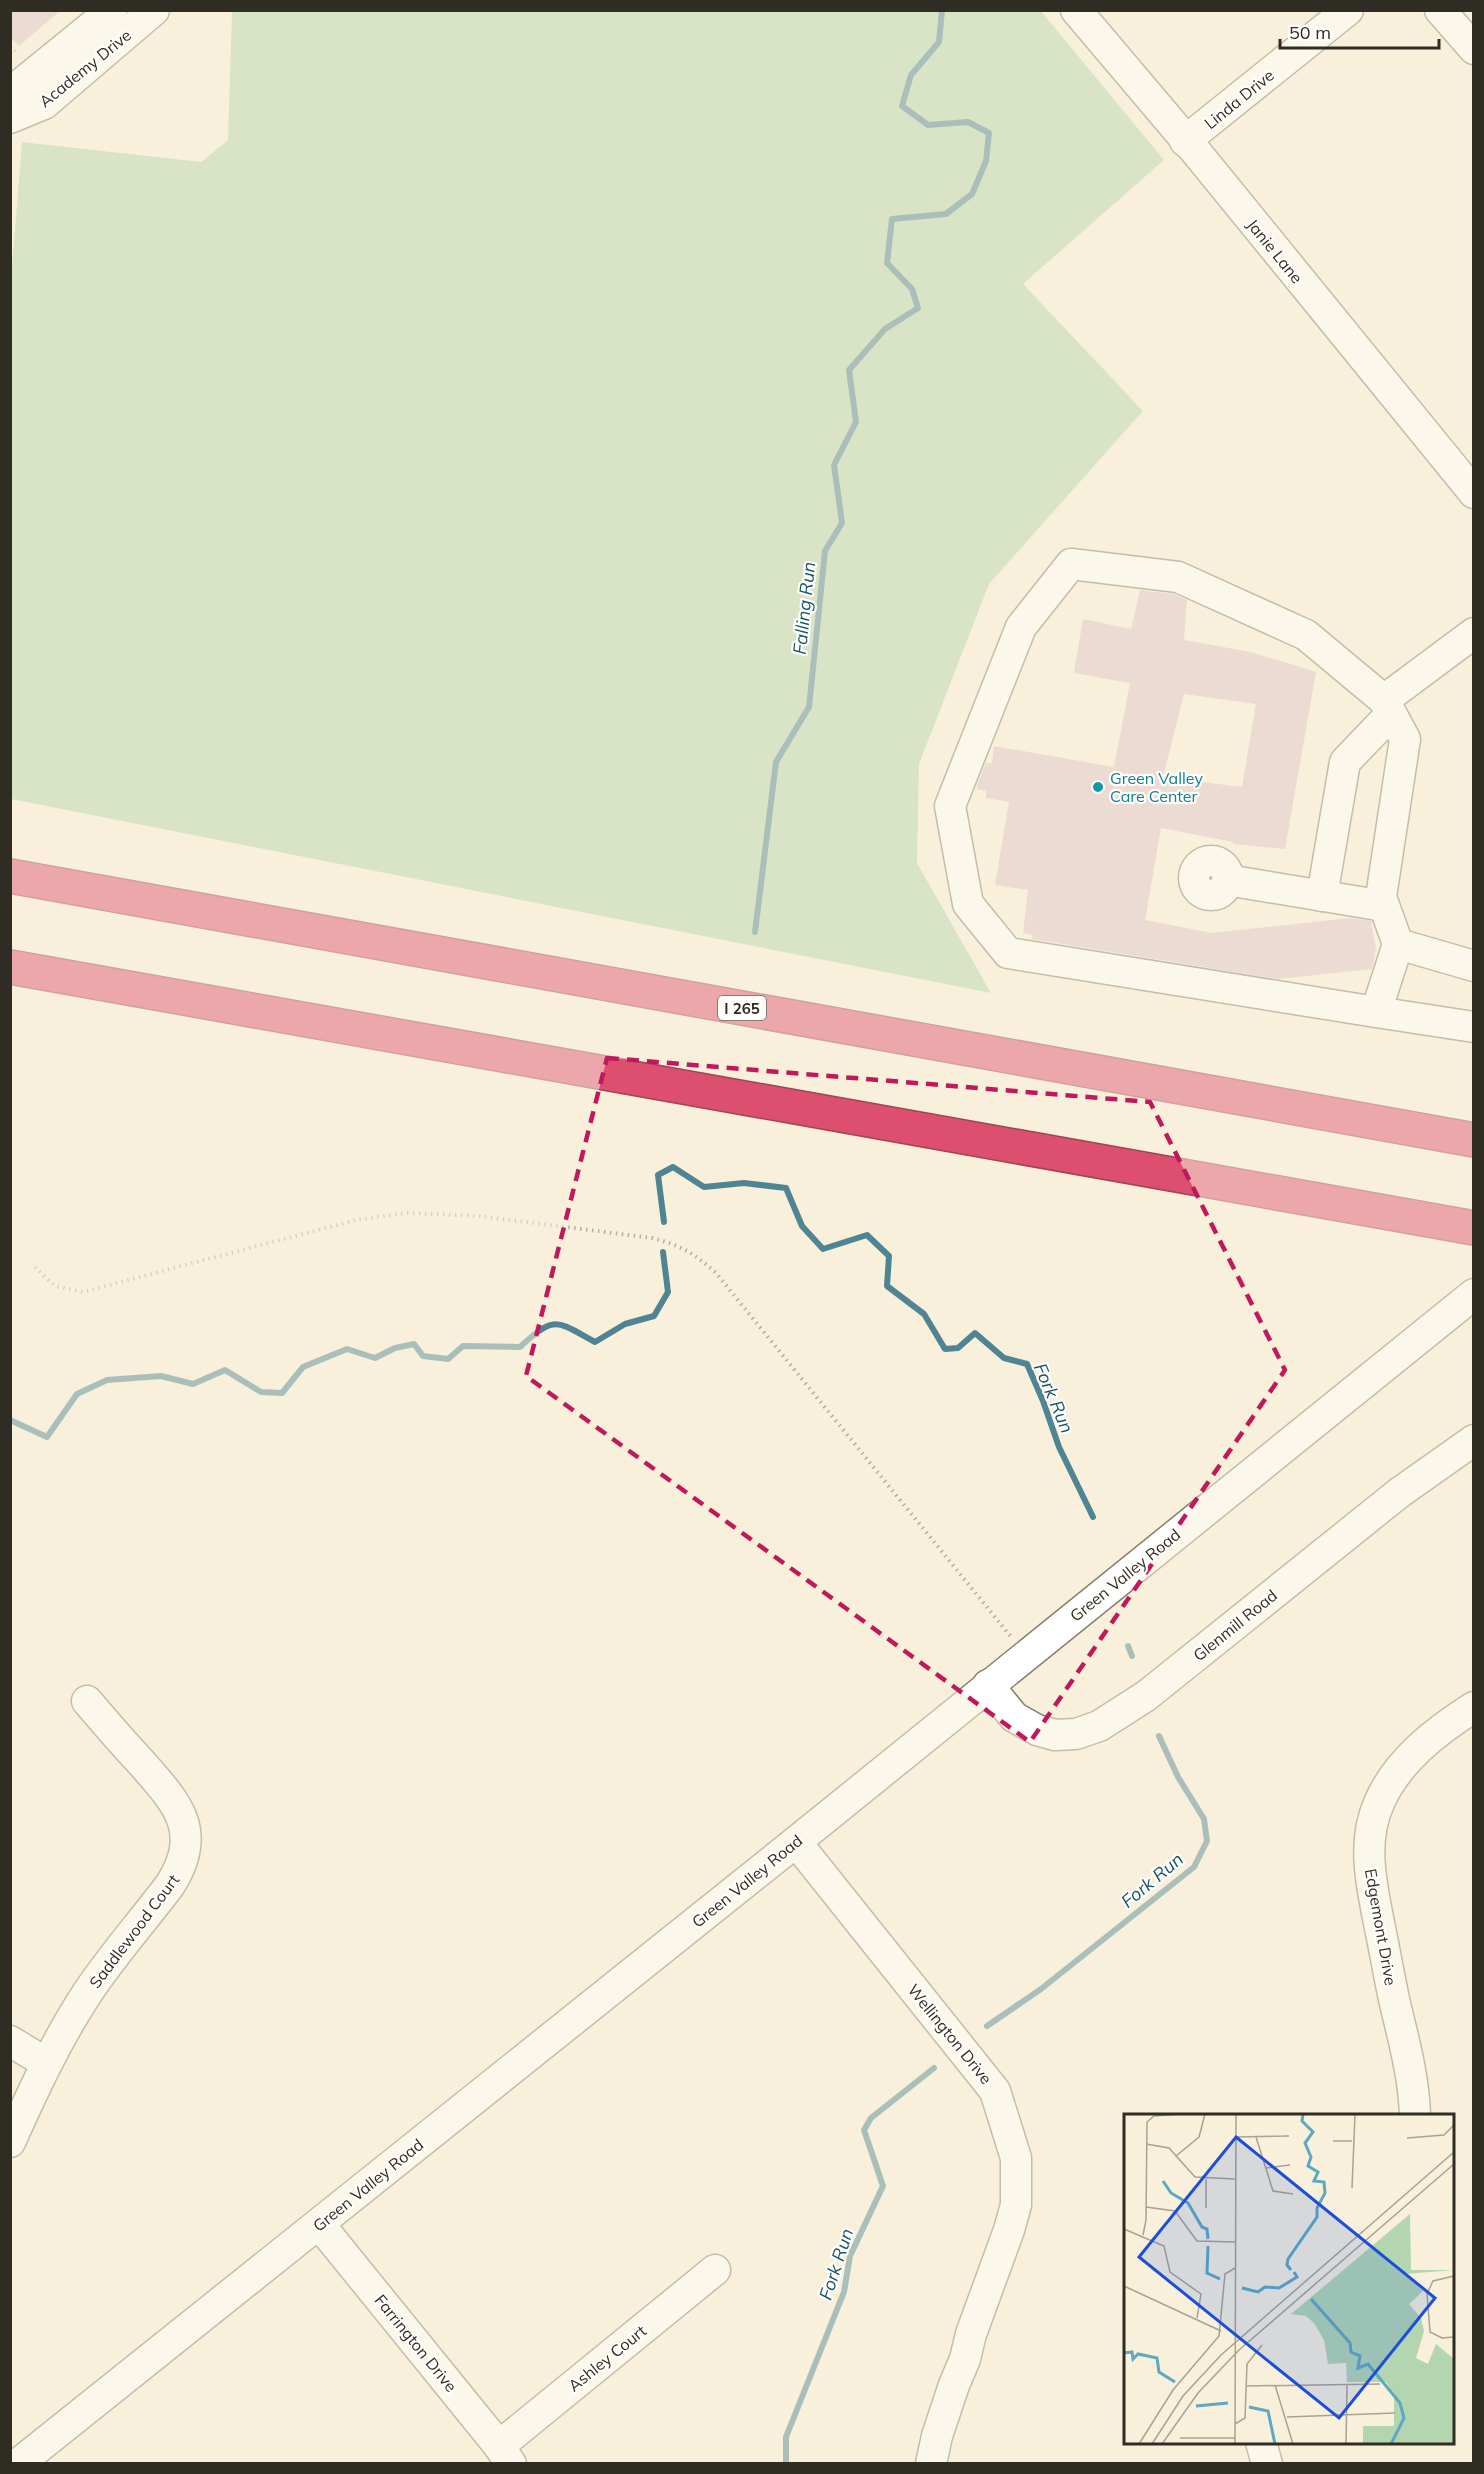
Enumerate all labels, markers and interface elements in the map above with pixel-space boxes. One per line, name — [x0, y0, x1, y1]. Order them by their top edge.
scale bar — [1280, 12, 1439, 50]
text: 50 m — [1289, 21, 1331, 44]
street label: Academy Drive — [35, 25, 135, 111]
street label: Linda Drive — [1200, 65, 1278, 133]
street label: Janie Lane — [1243, 215, 1307, 287]
water label: Falling Run — [788, 561, 820, 655]
place label: Green Valley Care Center — [1110, 768, 1203, 806]
marker: Green Valley Care Center — [1091, 780, 1105, 794]
road number: I 265 — [718, 996, 766, 1020]
water label: Fork Run — [1029, 1359, 1079, 1437]
street label: Green Valley Road — [1066, 1524, 1184, 1626]
street label: Glenmill Road — [1189, 1585, 1281, 1665]
street label: Green Valley Road — [688, 1830, 806, 1932]
water label: Fork Run — [1116, 1847, 1188, 1913]
street label: Edgemont Drive — [1361, 1867, 1401, 1987]
street label: Saddlewood Court — [85, 1870, 184, 1992]
street label: Wellington Drive — [904, 1980, 996, 2088]
inset map — [1124, 2114, 1454, 2444]
street label: Green Valley Road — [309, 2134, 427, 2236]
water label: Fork Run — [814, 2225, 858, 2303]
street label: Farrington Drive — [371, 2290, 461, 2396]
street label: Ashley Court — [564, 2320, 650, 2396]

